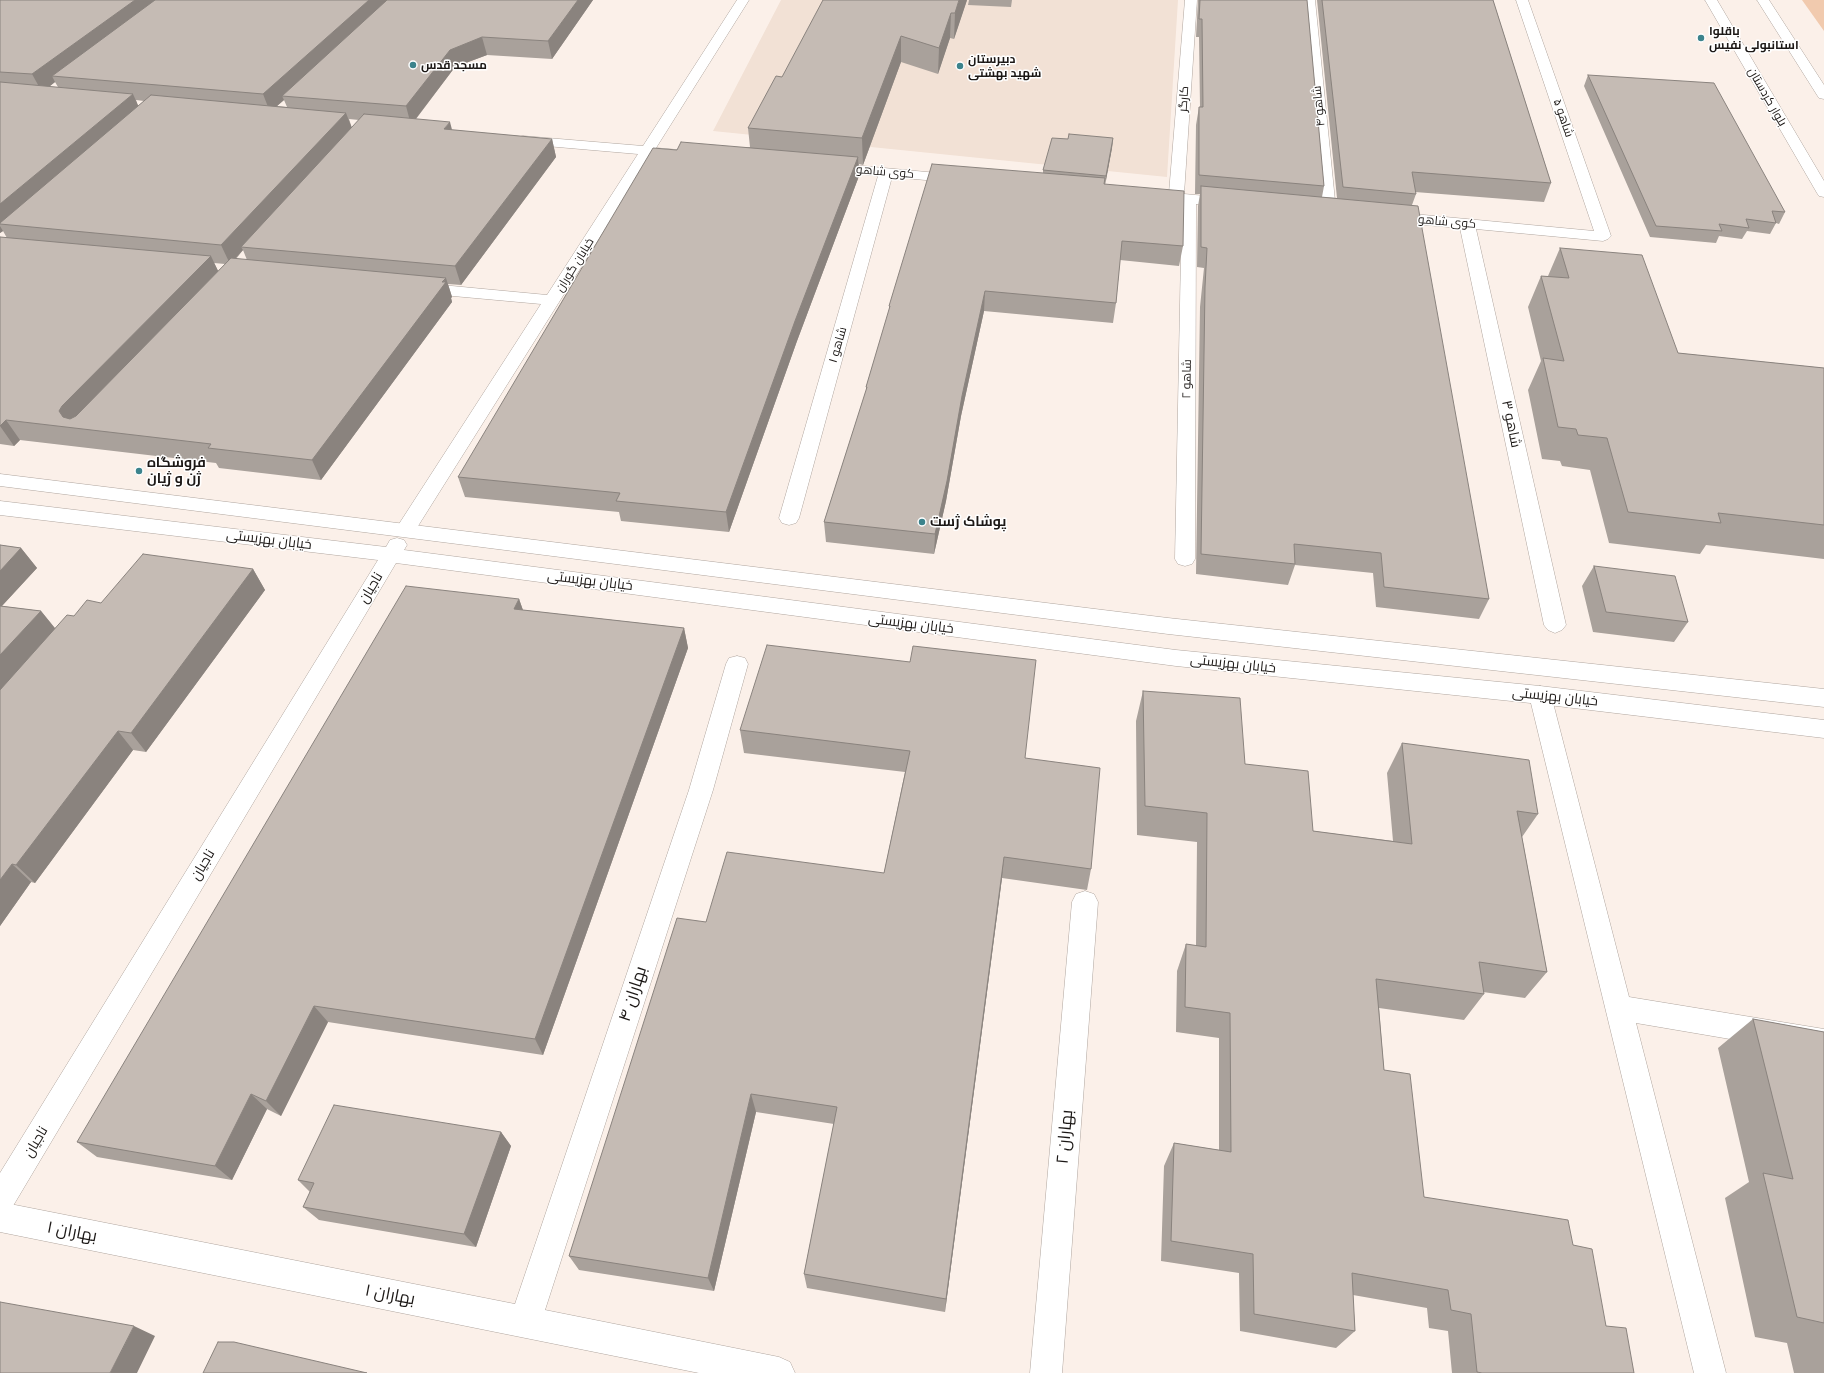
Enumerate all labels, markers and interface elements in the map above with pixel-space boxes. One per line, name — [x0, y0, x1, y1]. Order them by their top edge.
place label: باقلوا استانبولی نفیس — [1709, 24, 1799, 52]
marker: باقلوا استانبولی نفیس — [1696, 33, 1706, 43]
place label: دبیرستان شهید بهشتی — [968, 52, 1041, 80]
place label: مسجد قدس — [421, 58, 487, 72]
marker: مسجد قدس — [408, 60, 418, 70]
marker: دبیرستان شهید بهشتی — [955, 61, 965, 71]
street label: بلوار کردستان — [1744, 65, 1790, 129]
street label: شاهو ۴ — [1310, 85, 1328, 127]
street label: کارگر — [1176, 86, 1192, 112]
street label: شاهو ۵ — [1550, 97, 1576, 139]
street label: کوی شاهو — [855, 162, 915, 182]
street label: کوی شاهو — [1417, 212, 1477, 232]
street label: خیابان گوران — [553, 235, 597, 295]
street label: شاهو ۱ — [826, 325, 850, 365]
street label: شاهو ۲ — [1179, 359, 1195, 399]
street label: شاهو ۳ — [1498, 399, 1524, 449]
place label: فروشگاه ژن و ژیان — [147, 455, 206, 488]
marker: فروشگاه ژن و ژیان — [134, 466, 144, 476]
place label: پوشاک ژست — [930, 514, 1006, 530]
marker: پوشاک ژست — [917, 517, 927, 527]
street label: خیابان بهزیستی — [225, 526, 313, 554]
street label: خیابان بهزیستی — [546, 567, 634, 595]
street label: ناجیان — [355, 569, 387, 607]
street label: خیابان بهزیستی — [867, 610, 955, 638]
street label: خیابان بهزیستی — [1189, 651, 1277, 677]
street label: خیابان بهزیستی — [1511, 684, 1599, 710]
street label: ناجیان — [187, 846, 219, 884]
street label: بهاران ۴ — [615, 964, 651, 1024]
street label: بهاران ۲ — [1052, 1109, 1078, 1165]
street label: ناجیان — [20, 1123, 52, 1161]
street label: بهاران ۱ — [45, 1217, 99, 1247]
street label: بهاران ۱ — [363, 1280, 417, 1310]

